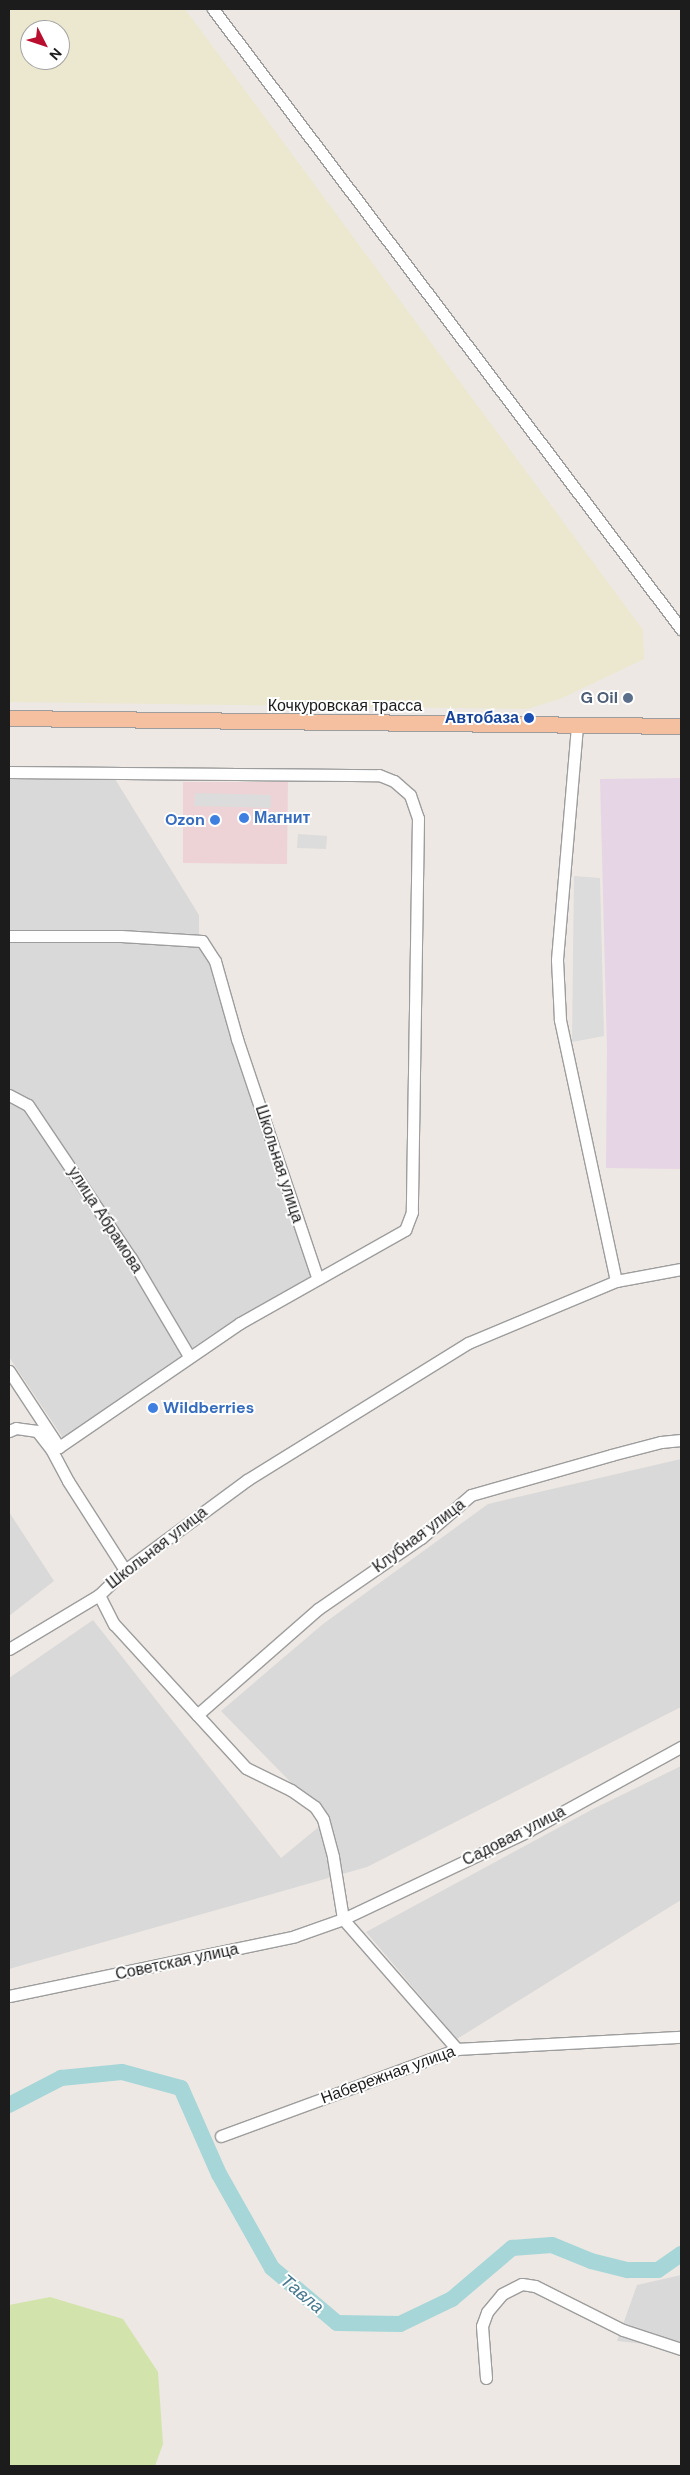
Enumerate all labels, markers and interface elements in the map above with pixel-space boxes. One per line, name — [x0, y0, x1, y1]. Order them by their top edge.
north arrow — [20, 20, 70, 70]
text: N — [45, 44, 66, 64]
place label: G Oil — [581, 688, 618, 708]
marker: G Oil — [622, 692, 634, 704]
street label: Кочкуровская трасса — [268, 696, 422, 716]
place label: Автобаза — [445, 708, 519, 728]
marker: Автобаза — [523, 712, 535, 724]
place label: Магнит — [254, 808, 310, 828]
place label: Ozon — [165, 810, 205, 830]
marker: Магнит — [238, 812, 250, 824]
marker: Ozon — [209, 814, 221, 826]
street label: Школьная улица — [251, 1103, 307, 1225]
street label: улица Абрамова — [63, 1163, 147, 1277]
place label: Wildberries — [163, 1398, 254, 1418]
marker: Wildberries — [147, 1402, 159, 1414]
street label: Клубная улица — [369, 1495, 469, 1577]
street label: Школьная улица — [103, 1503, 211, 1593]
street label: Садовая улица — [459, 1802, 569, 1870]
street label: Советская улица — [114, 1940, 240, 1984]
street label: Набережная улица — [318, 2042, 458, 2108]
water label: Тавла — [276, 2270, 328, 2318]

